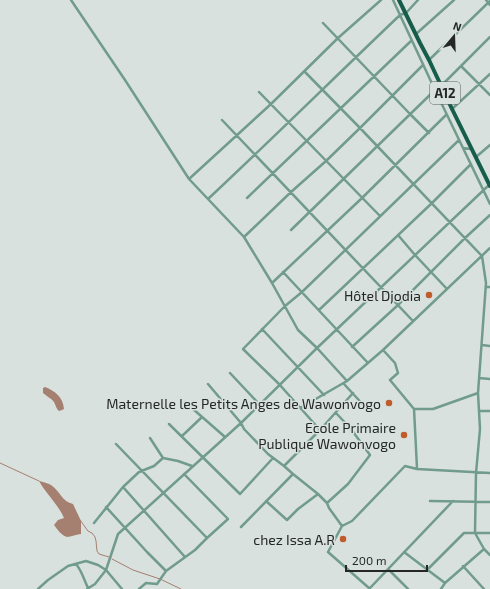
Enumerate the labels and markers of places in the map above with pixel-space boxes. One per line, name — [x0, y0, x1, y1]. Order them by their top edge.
place label: Hôtel Djodia — [344, 287, 421, 304]
marker: Hôtel Djodia — [424, 290, 434, 300]
place label: Maternelle les Petits Anges de Wawonvogo — [106, 395, 381, 412]
marker: Maternelle les Petits Anges de Wawonvogo — [384, 398, 394, 408]
place label: Ecole Primaire Publique Wawonvogo — [258, 419, 396, 452]
marker: Ecole Primaire Publique Wawonvogo — [399, 430, 409, 440]
place label: chez Issa A.R — [253, 531, 335, 548]
marker: chez Issa A.R — [338, 534, 348, 544]

